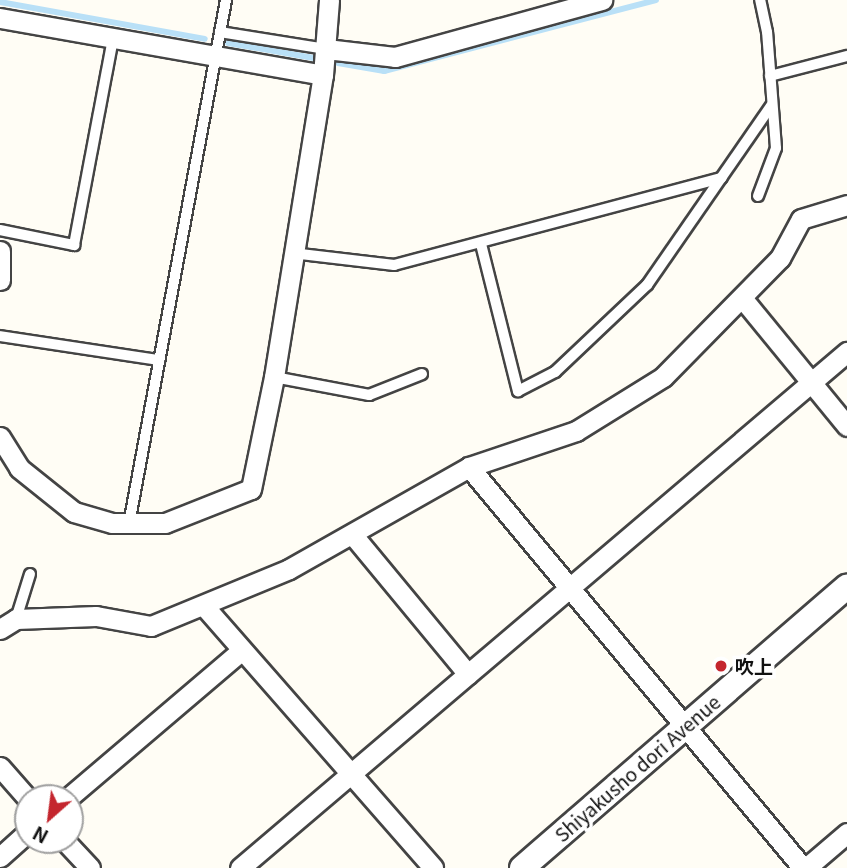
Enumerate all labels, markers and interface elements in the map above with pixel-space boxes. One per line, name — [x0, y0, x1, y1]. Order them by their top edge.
place label: 吹上 — [735, 655, 773, 677]
marker: 吹上 — [713, 658, 729, 674]
street label: Shiyakusho dori Avenue — [550, 690, 724, 846]
north arrow — [14, 784, 84, 854]
text: N — [27, 821, 52, 851]

